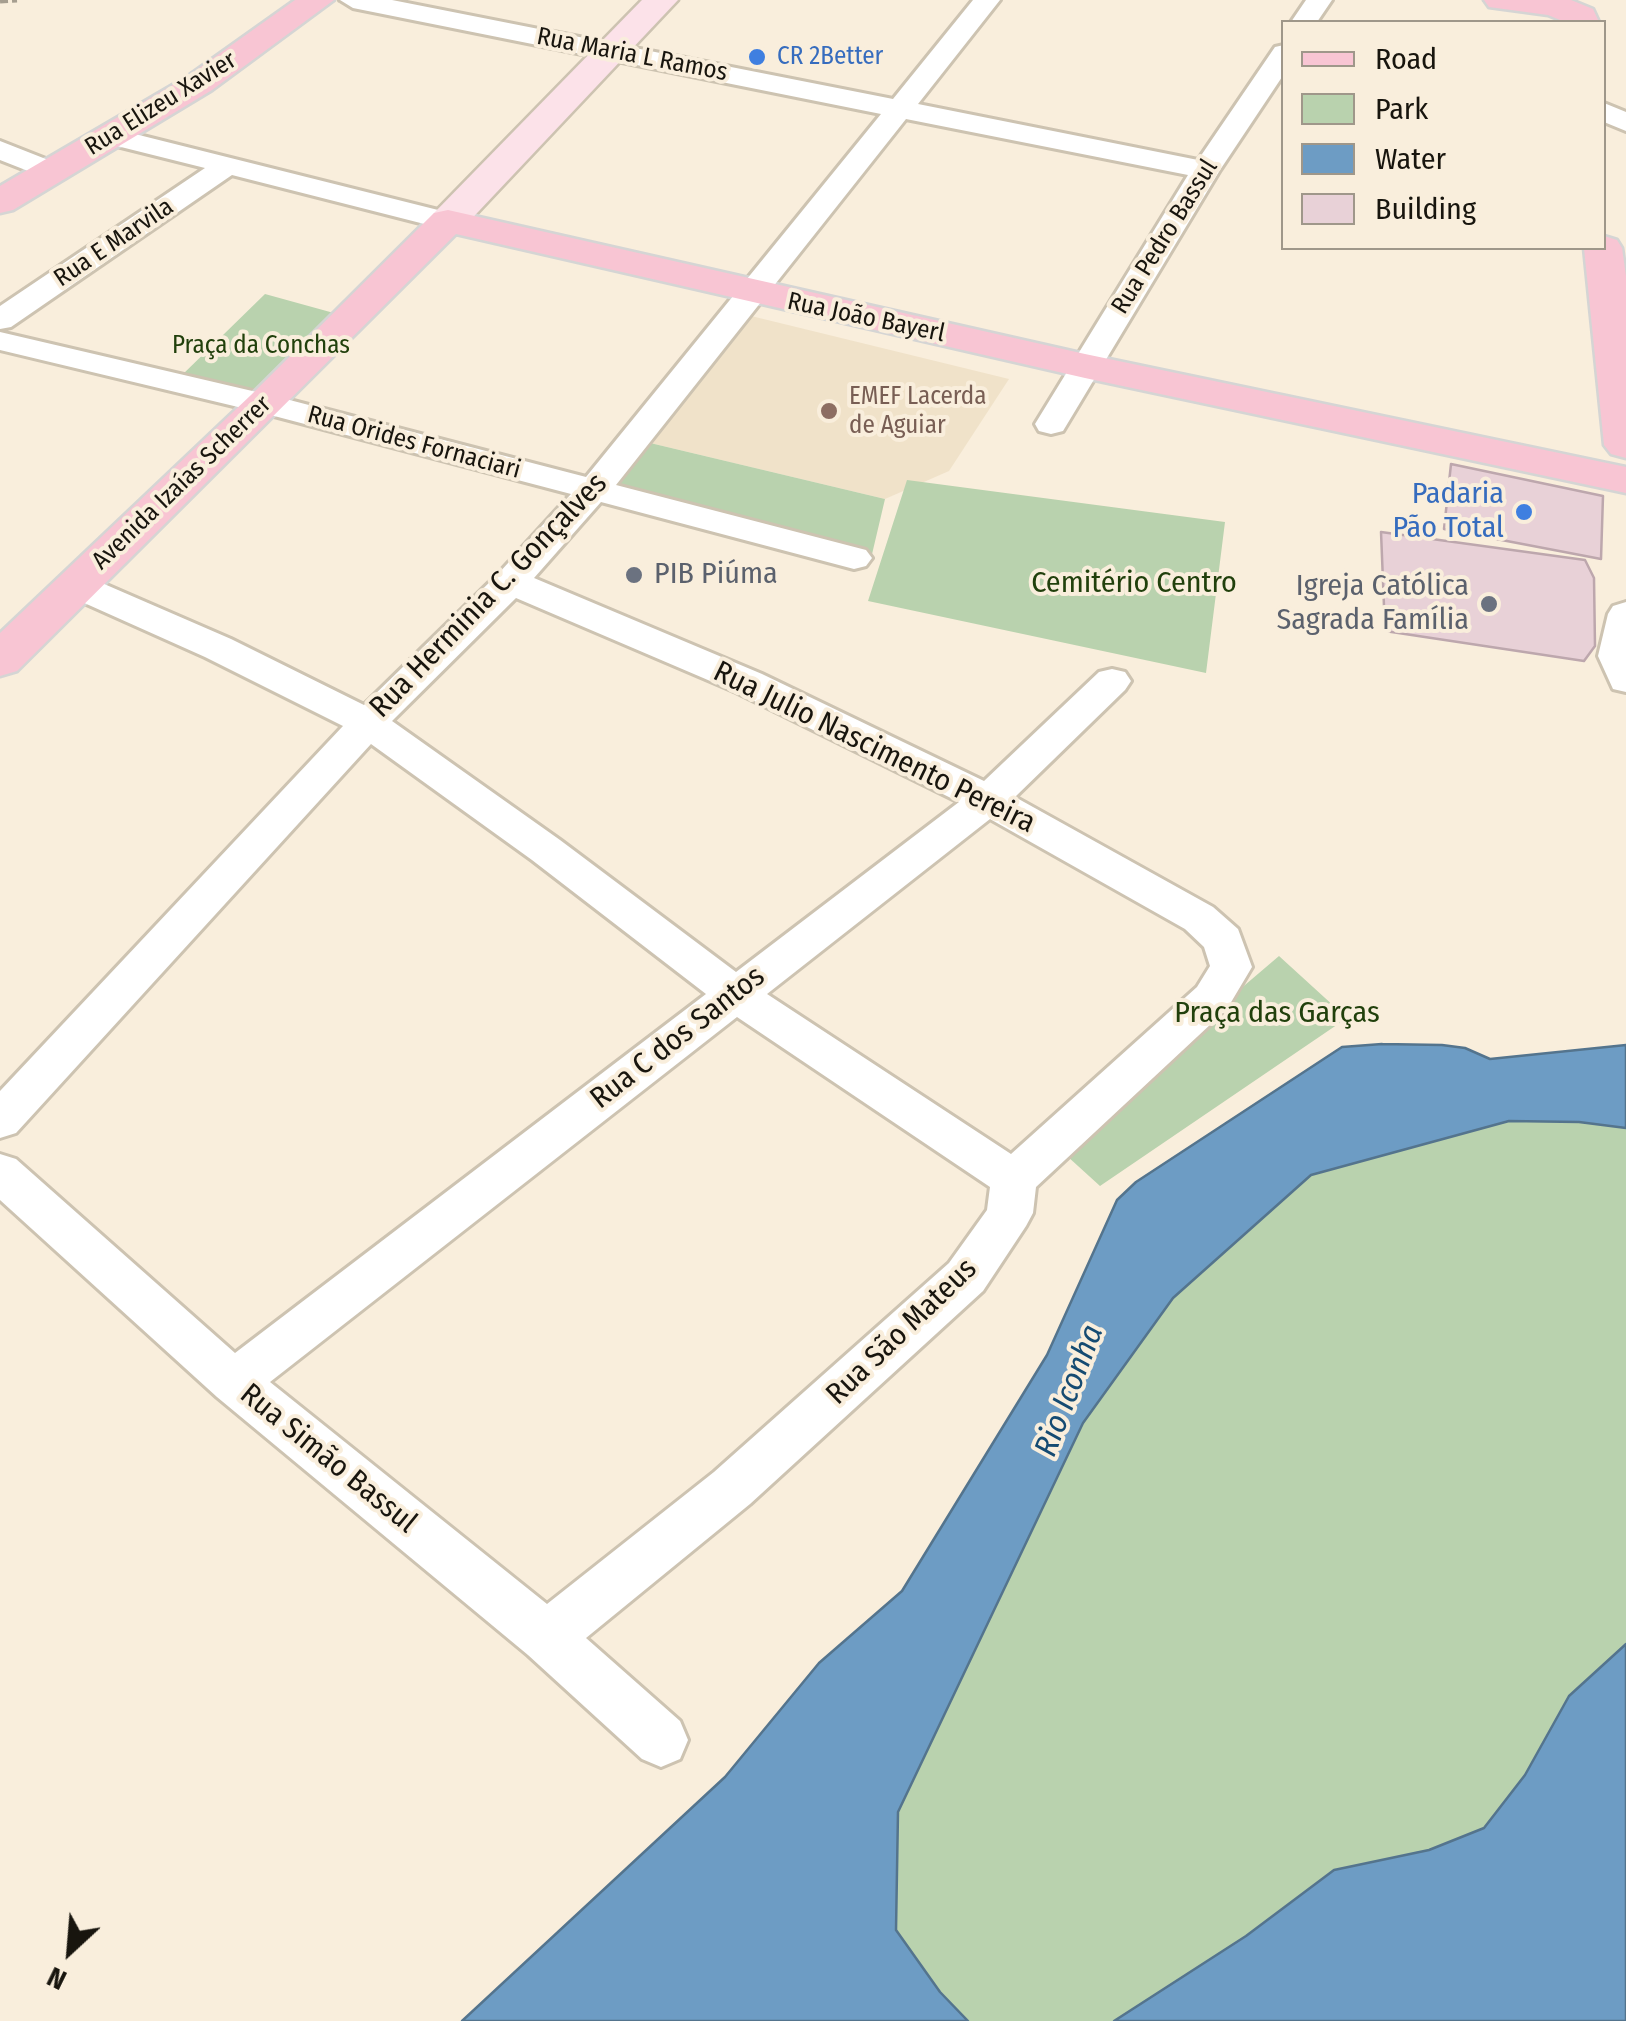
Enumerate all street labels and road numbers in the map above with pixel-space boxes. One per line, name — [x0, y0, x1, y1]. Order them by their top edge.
street label: Rua Maria L Ramos — [534, 22, 730, 88]
street label: Rua Elizeu Xavier — [80, 46, 242, 162]
street label: Rua Pedro Bassul — [1106, 154, 1224, 320]
street label: Rua E Marvila — [49, 192, 179, 294]
street label: Rua João Bayerl — [785, 287, 947, 349]
street label: Avenida Izaías Scherrer — [86, 390, 278, 576]
street label: Rua Orides Fornaciari — [304, 400, 524, 486]
street label: Rua Herminia C. Gonçalves — [363, 466, 615, 726]
street label: Rua Julio Nascimento Pereira — [707, 654, 1041, 842]
street label: Rua C dos Santos — [584, 959, 772, 1117]
street label: Rua São Mateus — [819, 1251, 985, 1413]
street label: Rua Simão Bassul — [232, 1377, 424, 1541]

